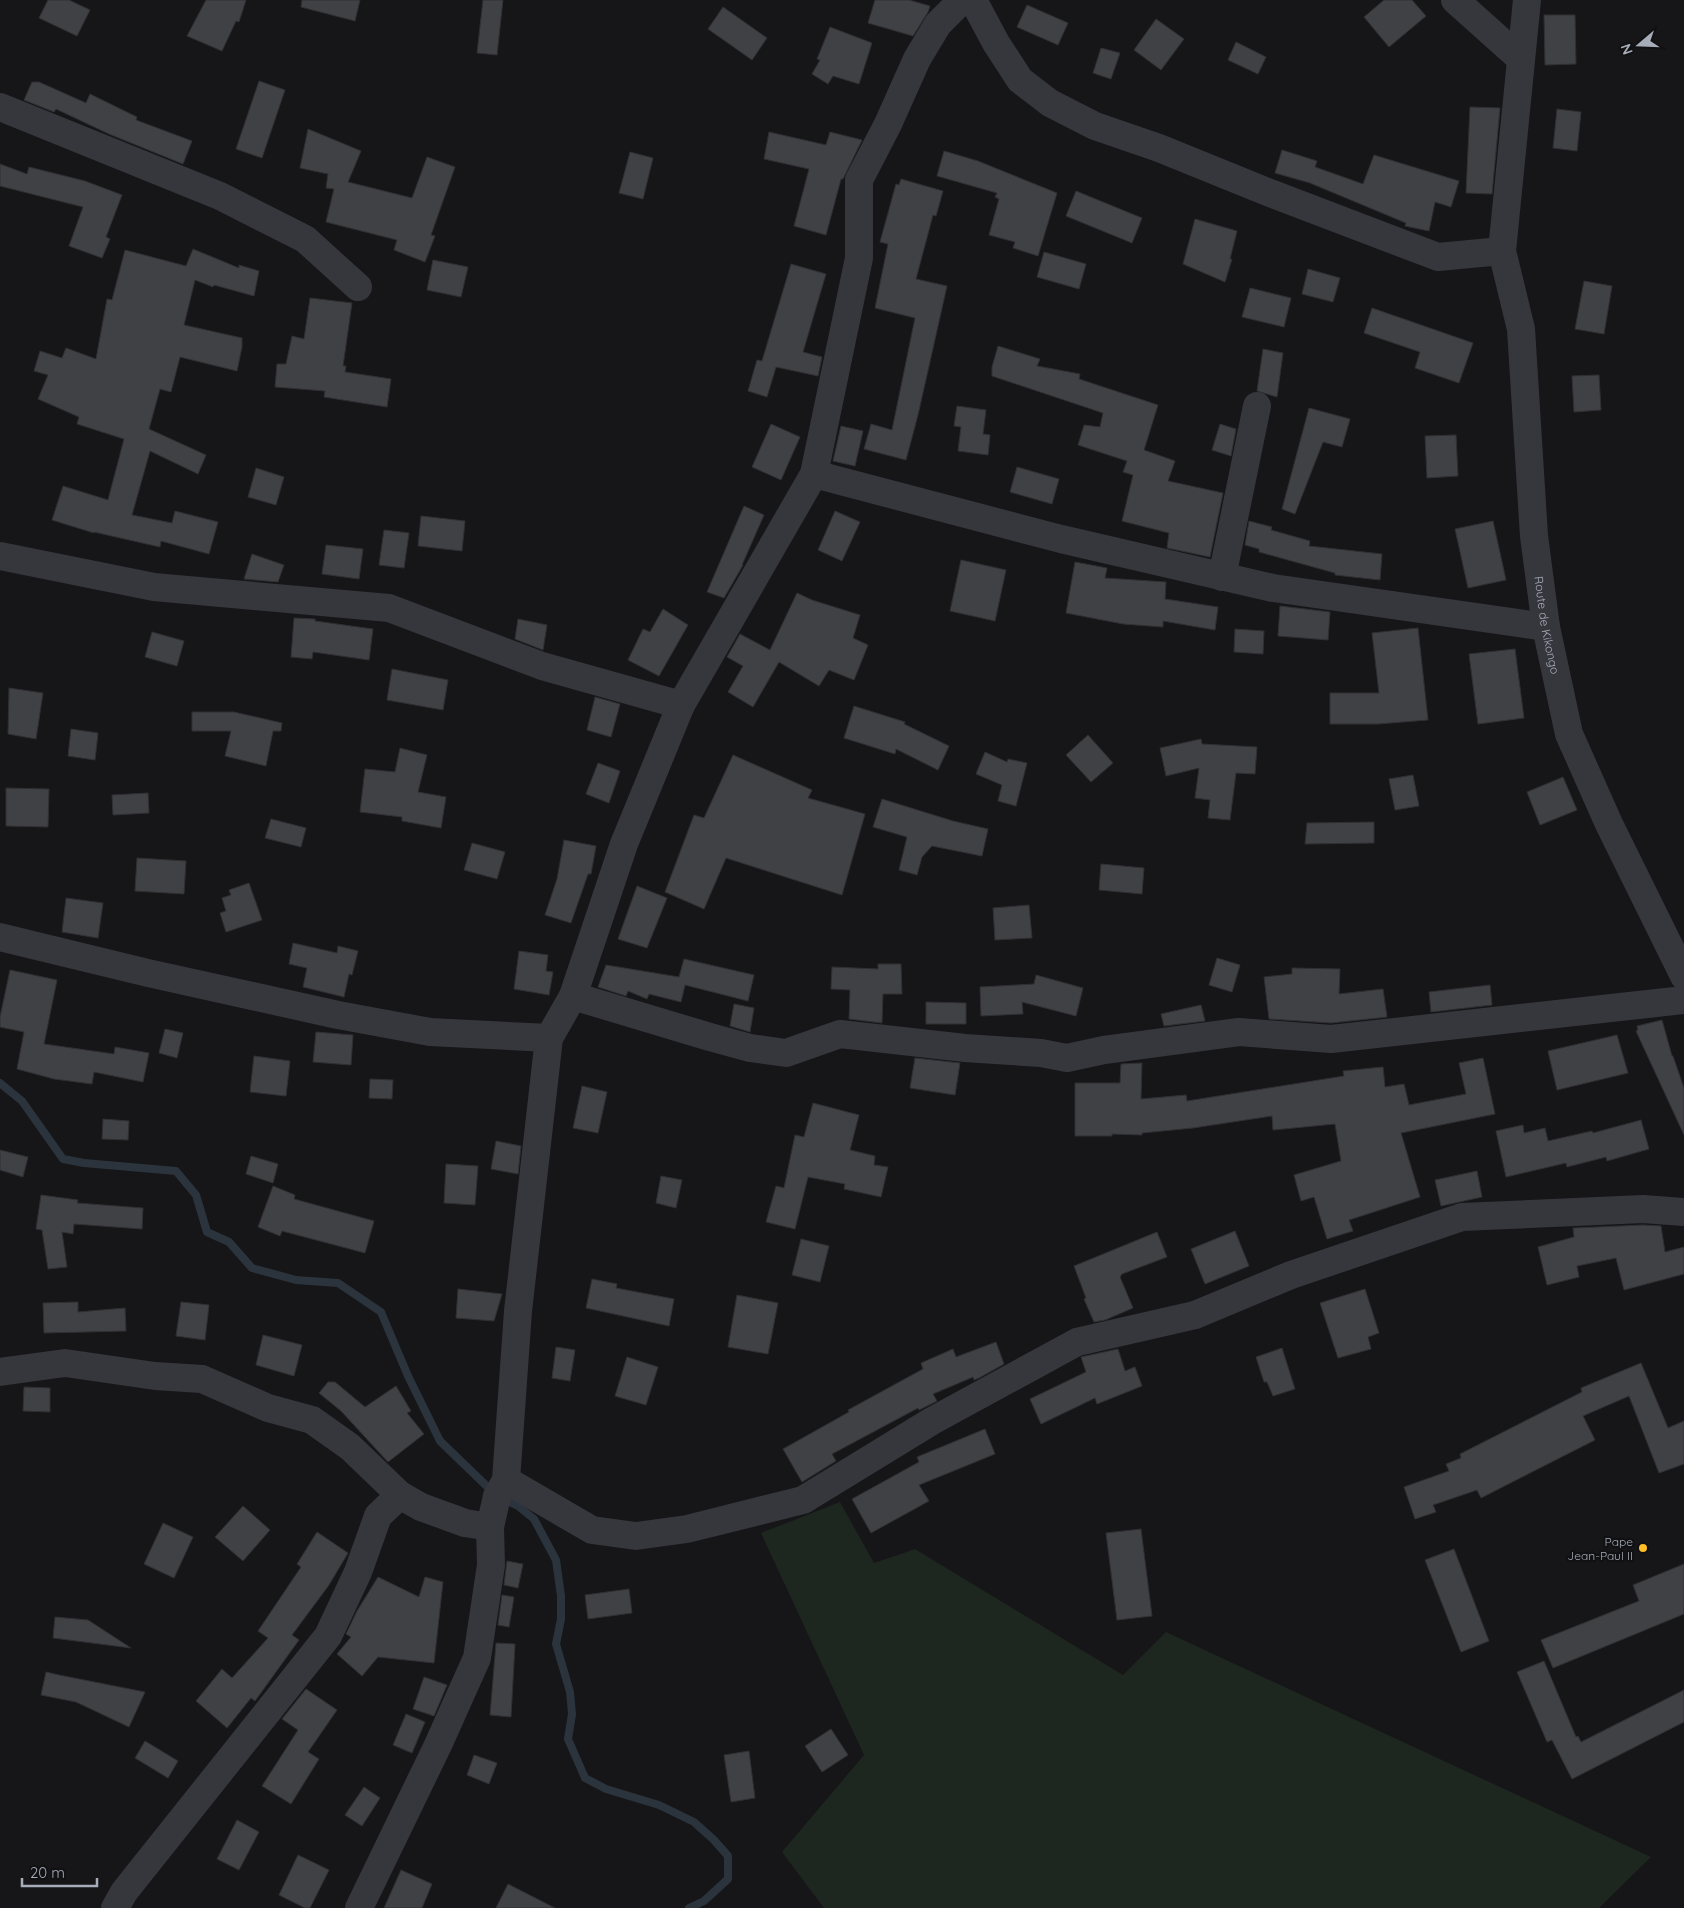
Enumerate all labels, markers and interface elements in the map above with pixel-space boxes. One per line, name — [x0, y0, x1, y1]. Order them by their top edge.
north arrow — [1614, 20, 1664, 70]
text: N — [1617, 41, 1637, 57]
street label: Route de Kikongo — [1532, 575, 1563, 675]
place label: Pape Jean-Paul II — [1567, 1534, 1633, 1563]
marker: Pape Jean-Paul II — [1637, 1542, 1649, 1554]
scale bar — [22, 1856, 98, 1888]
text: 20 m — [30, 1863, 65, 1882]

